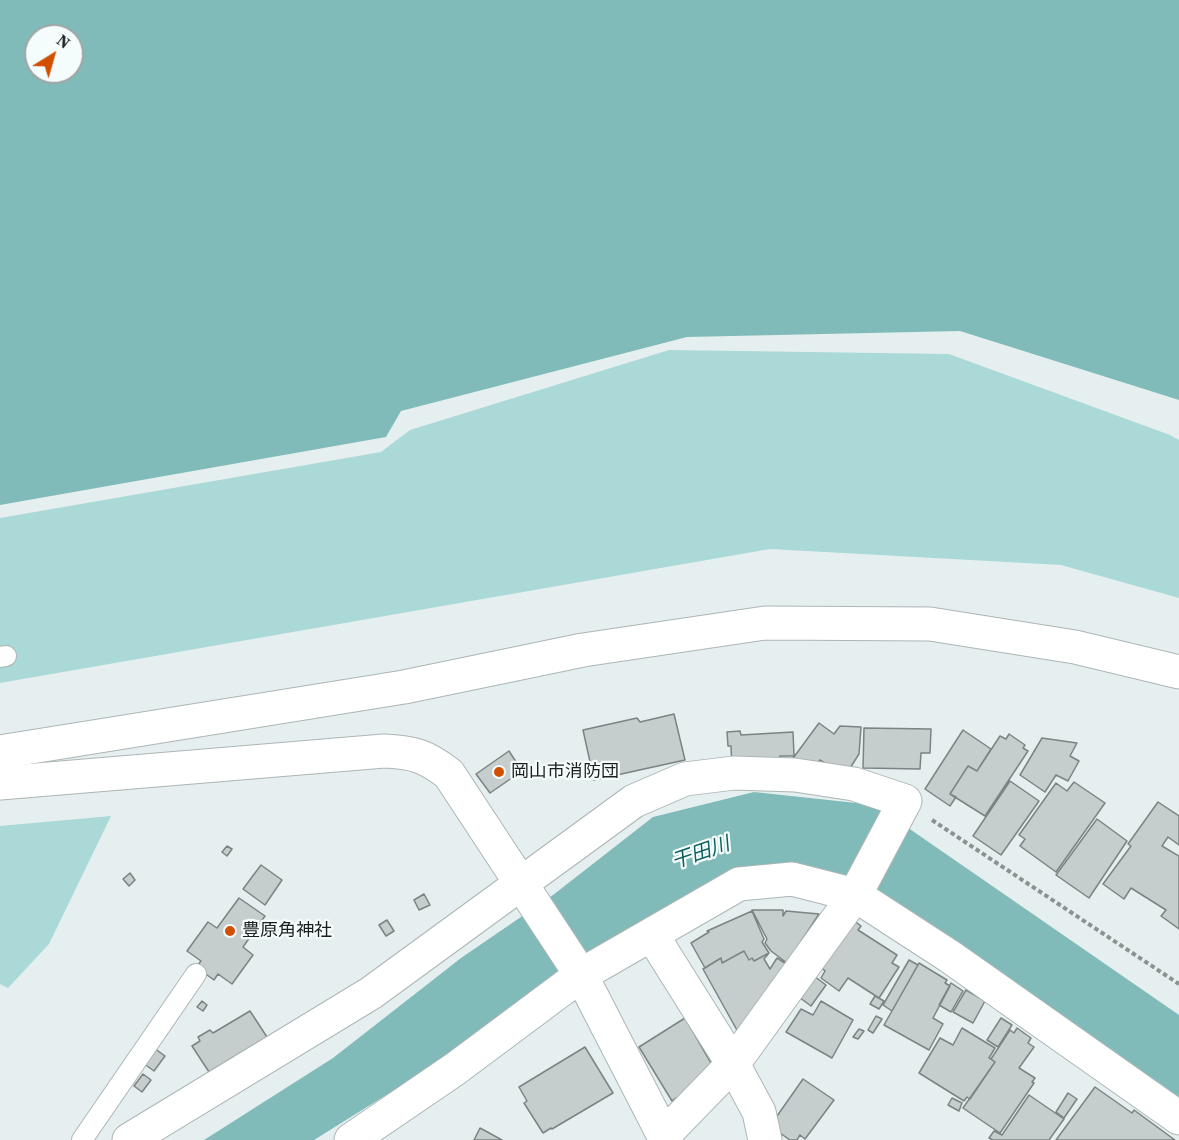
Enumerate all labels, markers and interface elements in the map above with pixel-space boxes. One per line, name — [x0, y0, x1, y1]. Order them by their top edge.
north arrow — [24, 24, 84, 84]
text: N — [52, 29, 75, 54]
place label: 岡山市消防団 — [511, 761, 619, 783]
marker: 岡山市消防団 — [492, 765, 506, 779]
water label: 干田川 — [669, 833, 733, 875]
place label: 豊原角神社 — [242, 920, 332, 942]
marker: 豊原角神社 — [223, 924, 237, 938]

